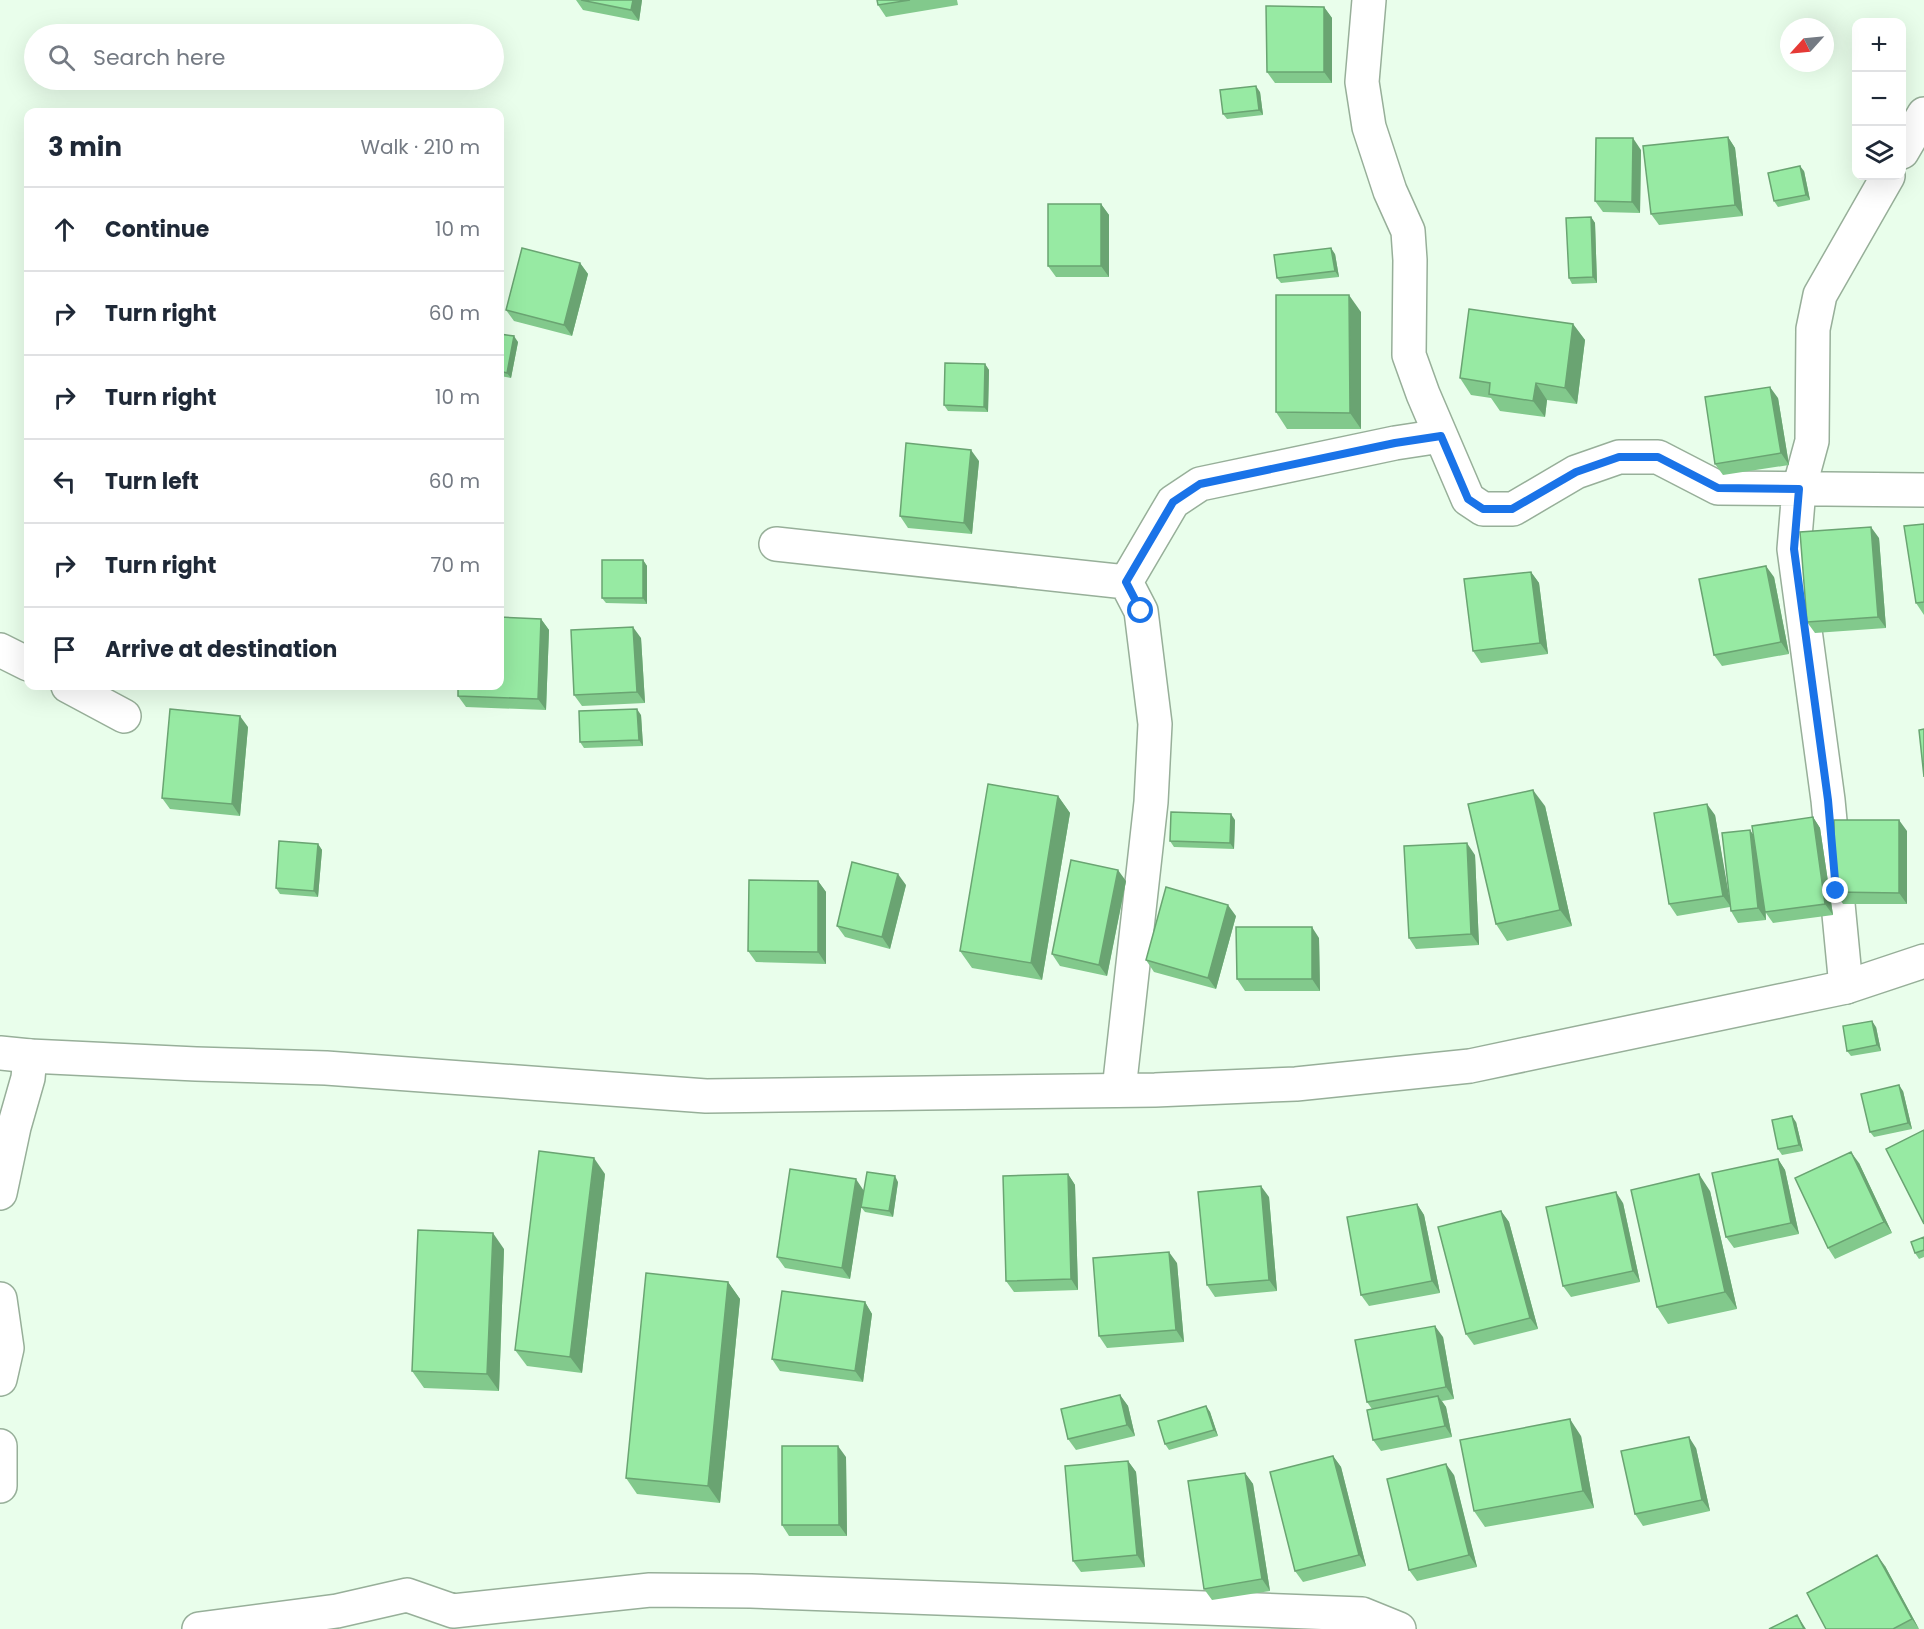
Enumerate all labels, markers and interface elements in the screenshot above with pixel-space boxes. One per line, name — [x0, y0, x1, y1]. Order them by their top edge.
north arrow — [1780, 18, 1834, 72]
map controls — [1852, 18, 1906, 180]
button: + — [1852, 18, 1906, 72]
search box — [24, 24, 504, 90]
icon: search — [45, 41, 78, 74]
text: Search here — [93, 42, 226, 73]
button: − — [1852, 72, 1906, 126]
button: layers — [1852, 126, 1906, 180]
text: 3 min — [48, 129, 122, 165]
text: Walk · 210 m — [360, 133, 480, 161]
icon: ahead — [48, 213, 81, 246]
text: Continue — [105, 214, 209, 245]
text: 10 m — [435, 215, 480, 243]
icon: right — [48, 297, 81, 330]
text: Turn right — [105, 298, 216, 329]
text: 60 m — [429, 299, 480, 327]
icon: right — [48, 381, 81, 414]
text: Turn right — [105, 382, 216, 413]
text: 10 m — [435, 383, 480, 411]
icon: left — [48, 465, 81, 498]
text: Turn left — [105, 466, 199, 497]
text: 60 m — [429, 467, 480, 495]
icon: right — [48, 549, 81, 582]
text: Turn right — [105, 550, 216, 581]
text: 70 m — [431, 551, 480, 579]
route start — [1127, 597, 1153, 623]
icon: arrive — [48, 633, 81, 666]
text: Arrive at destination — [105, 634, 337, 665]
route end — [1822, 877, 1848, 903]

